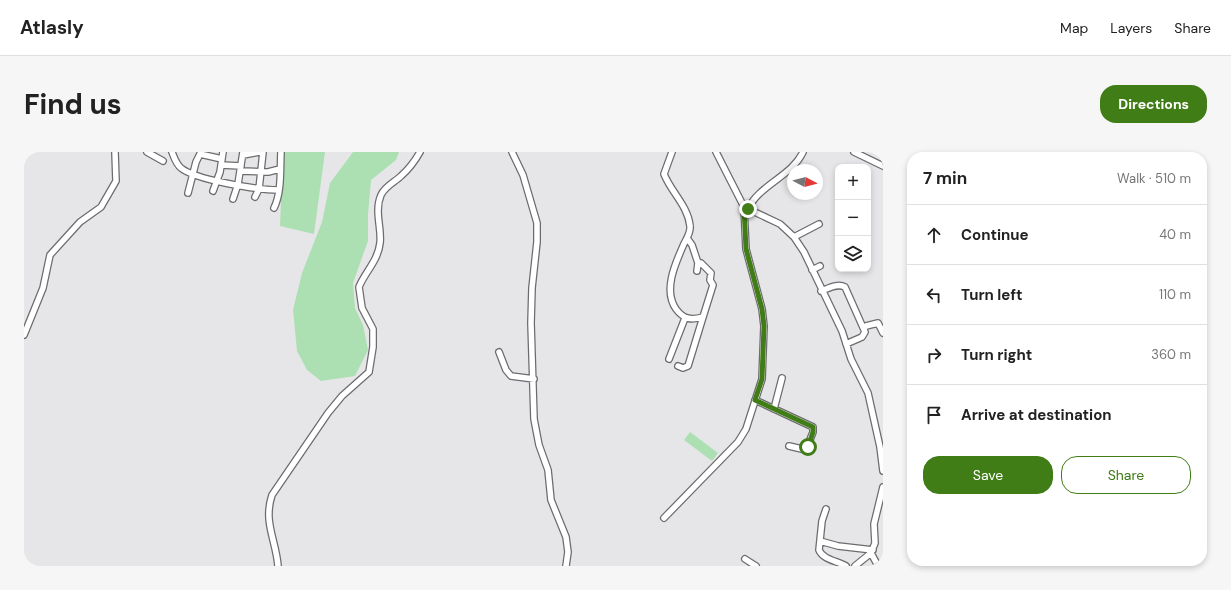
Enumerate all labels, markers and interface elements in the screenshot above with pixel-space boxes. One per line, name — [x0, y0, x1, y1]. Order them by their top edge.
text: Atlasly — [20, 15, 84, 40]
text: Map — [1060, 19, 1088, 37]
text: Layers — [1110, 19, 1152, 37]
text: Share — [1174, 19, 1211, 37]
button: Directions — [1100, 85, 1207, 123]
text: Find us — [24, 86, 122, 123]
north arrow — [787, 164, 823, 200]
map controls — [835, 164, 871, 272]
button: + — [835, 164, 871, 200]
text: 7 min — [923, 167, 967, 189]
text: Walk · 510 m — [1117, 170, 1191, 187]
route end — [739, 200, 757, 218]
button: − — [835, 200, 871, 236]
icon: ahead — [923, 224, 945, 246]
text: Continue — [961, 225, 1029, 245]
text: 40 m — [1159, 226, 1191, 243]
button: layers — [835, 236, 871, 272]
icon: left — [923, 284, 945, 306]
text: Turn left — [961, 285, 1022, 305]
text: 110 m — [1159, 286, 1191, 303]
icon: right — [923, 344, 945, 366]
text: Turn right — [961, 345, 1032, 365]
text: 360 m — [1151, 346, 1191, 363]
icon: arrive — [923, 404, 945, 426]
text: Arrive at destination — [961, 405, 1112, 425]
route start — [799, 438, 817, 456]
button: Save — [923, 456, 1053, 494]
button: Share — [1061, 456, 1191, 494]

